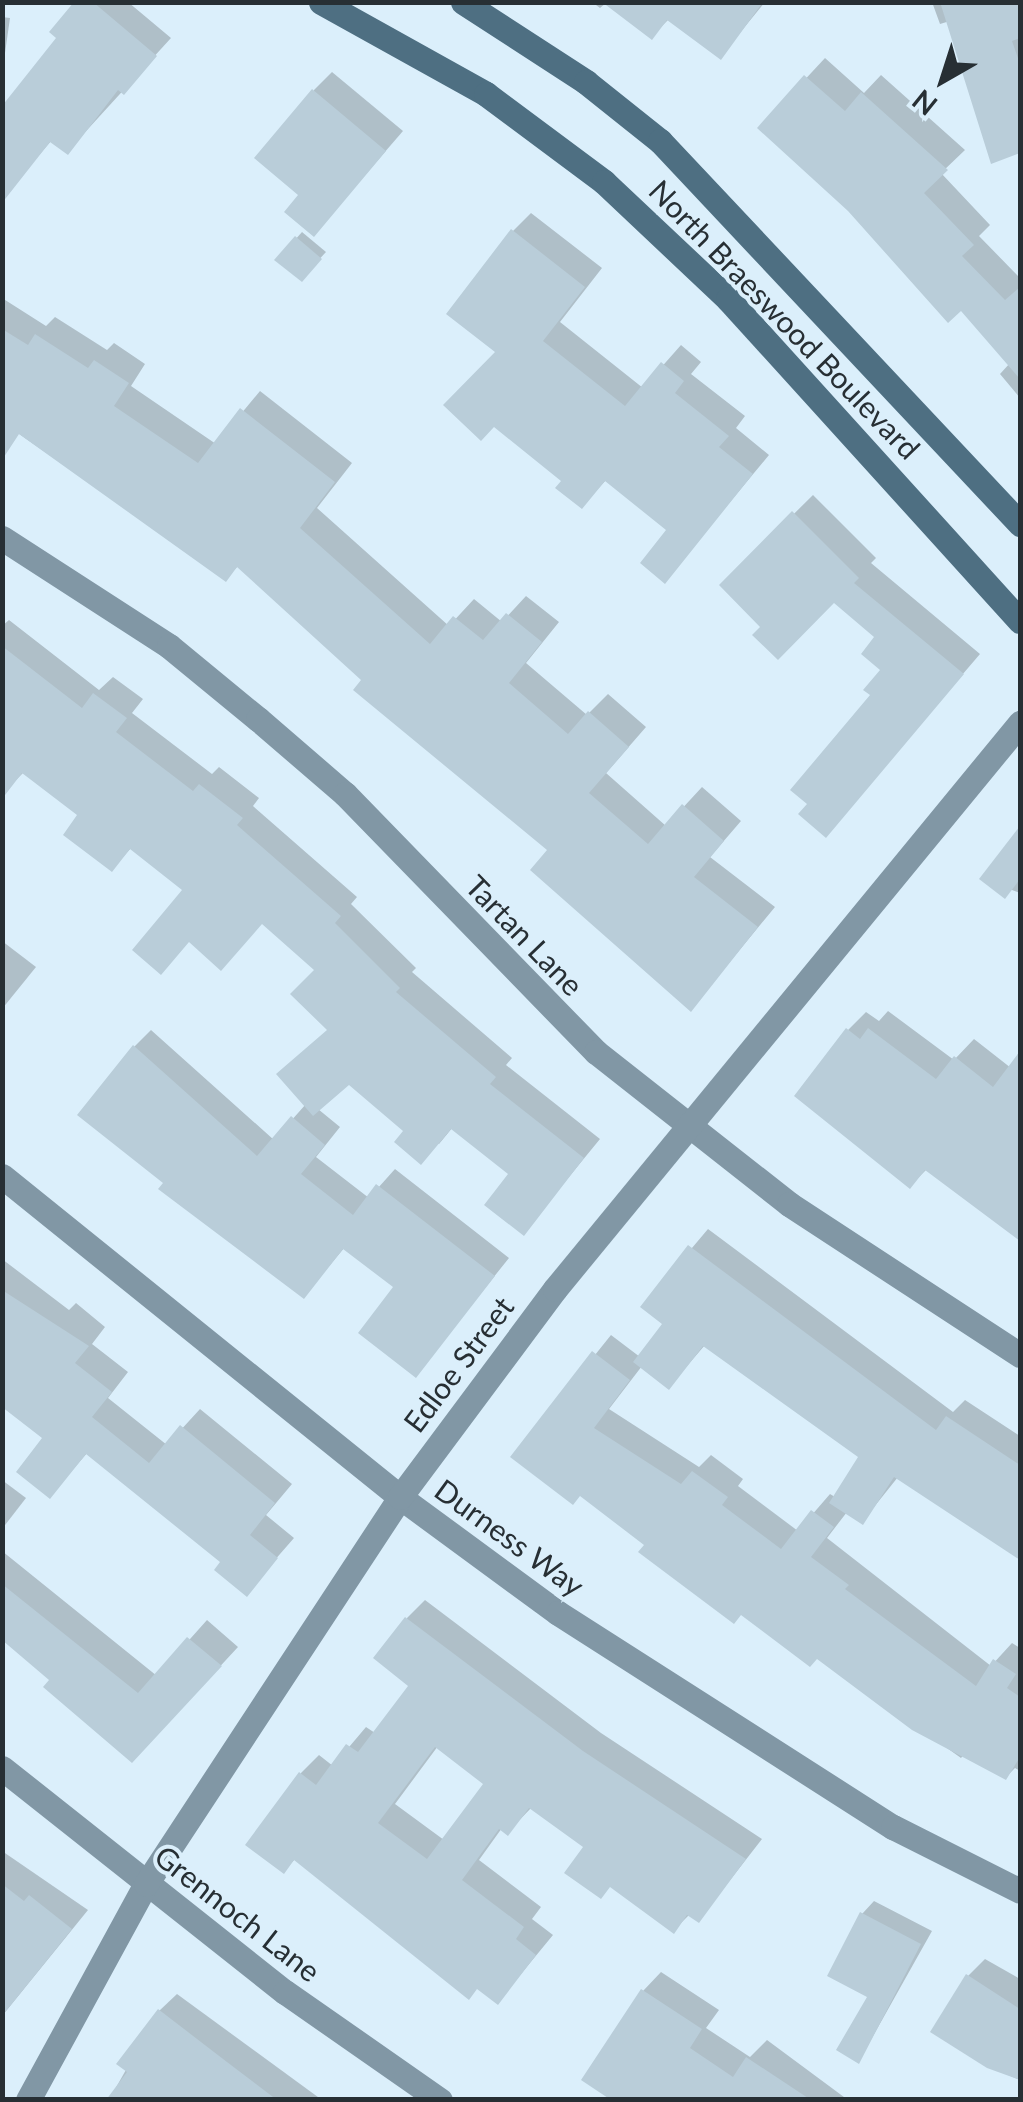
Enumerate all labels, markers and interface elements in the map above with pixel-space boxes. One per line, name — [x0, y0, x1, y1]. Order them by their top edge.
north arrow — [893, 30, 993, 130]
text: N — [905, 83, 943, 123]
street label: North Braeswood Boulevard — [642, 172, 928, 466]
street label: Tartan Lane — [459, 867, 591, 1003]
street label: Edloe Street — [395, 1289, 521, 1439]
street label: Durness Way — [428, 1471, 592, 1603]
street label: Grennoch Lane — [148, 1837, 328, 1989]

